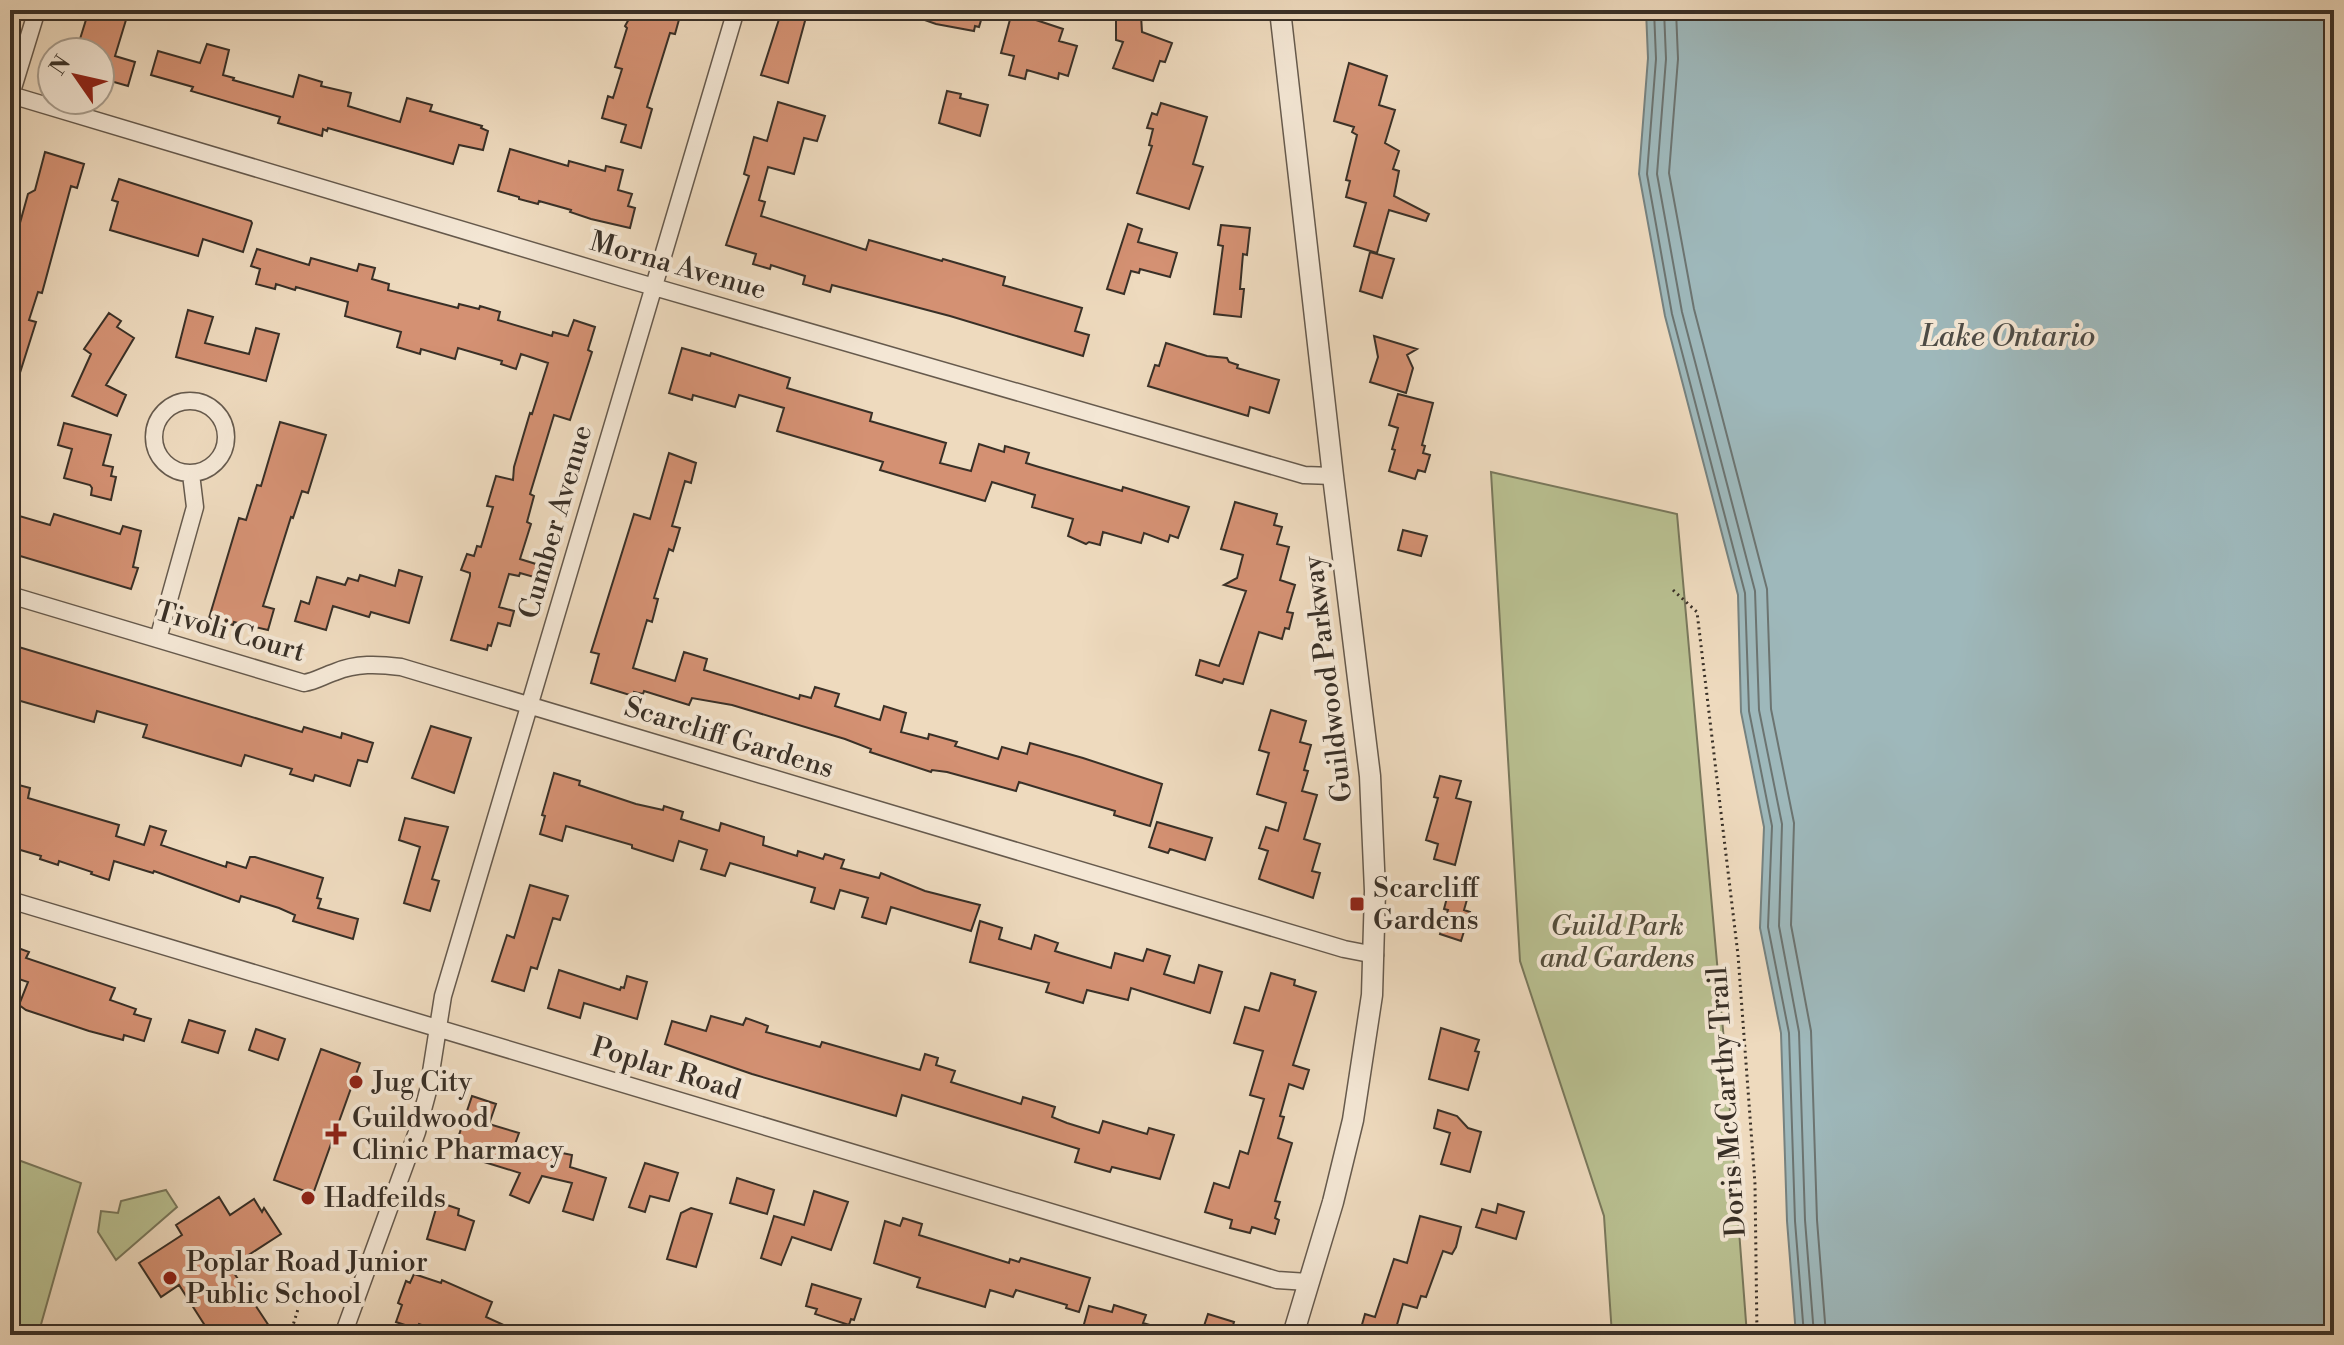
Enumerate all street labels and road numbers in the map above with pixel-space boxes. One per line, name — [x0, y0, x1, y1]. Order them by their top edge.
street label: Morna Avenue — [586, 224, 770, 308]
street label: Cumber Avenue — [512, 421, 600, 623]
street label: Guildwood Parkway — [1295, 554, 1360, 804]
street label: Tivoli Court — [151, 594, 309, 670]
street label: Scarcliff Gardens — [620, 690, 838, 786]
street label: Doris McCarthy Trail — [1700, 966, 1754, 1238]
street label: Poplar Road — [587, 1030, 745, 1108]

